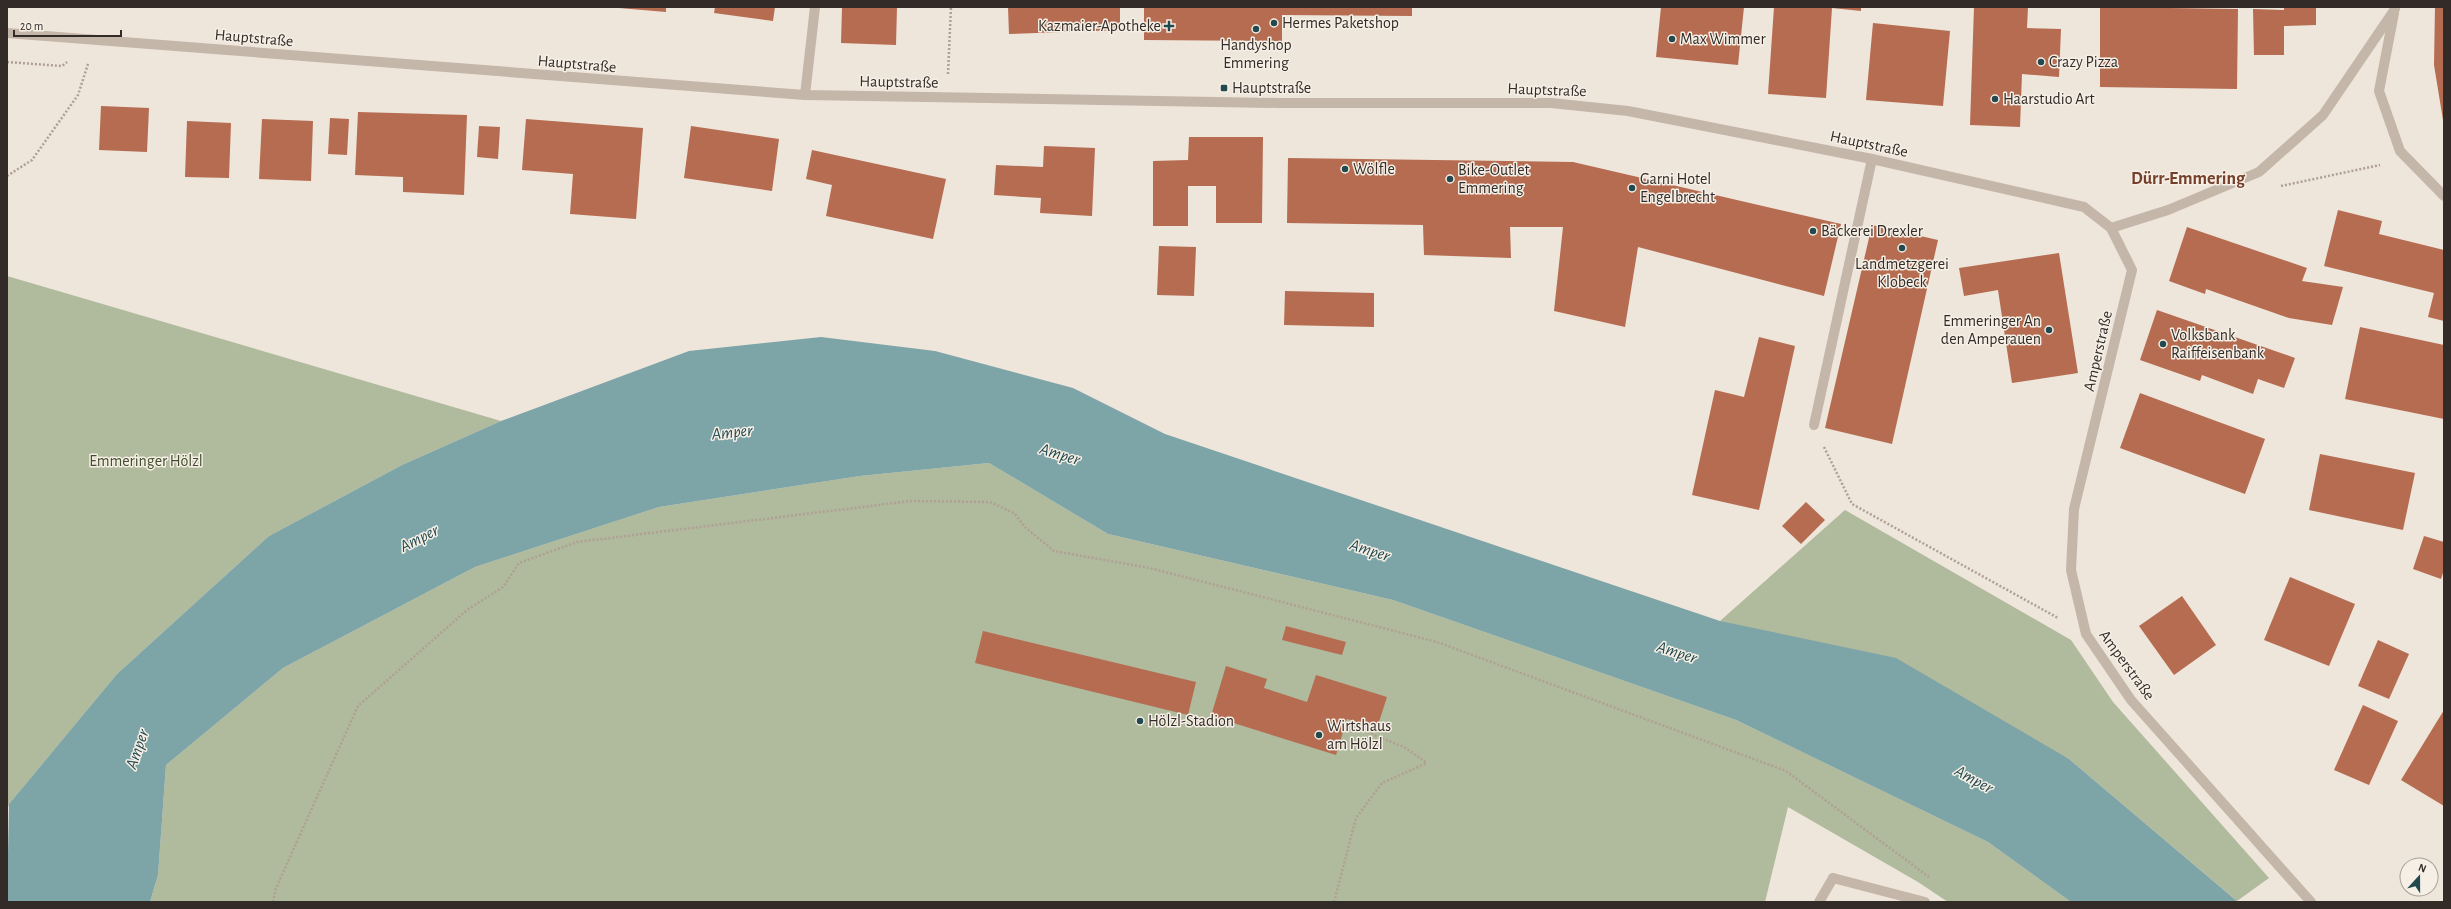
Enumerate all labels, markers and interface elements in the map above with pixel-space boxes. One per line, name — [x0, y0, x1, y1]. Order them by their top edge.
scale bar — [14, 12, 121, 38]
place label: Hermes Paketshop — [1282, 15, 1399, 31]
place label: Kazmaier-Apotheke — [1038, 18, 1161, 34]
marker: Hermes Paketshop — [1269, 18, 1279, 28]
text: 20 m — [20, 20, 43, 32]
marker: Kazmaier-Apotheke — [1164, 21, 1174, 31]
marker: Handyshop Emmering — [1251, 24, 1261, 34]
street label: Hauptstraße — [214, 27, 294, 49]
place label: Max Wimmer — [1680, 31, 1766, 47]
marker: Max Wimmer — [1667, 34, 1677, 44]
place label: Handyshop Emmering — [1220, 37, 1292, 71]
street label: Hauptstraße — [537, 53, 617, 75]
place label: Crazy Pizza — [2049, 54, 2118, 71]
marker: Crazy Pizza — [2036, 57, 2046, 67]
street label: Hauptstraße — [859, 73, 939, 91]
place label: Hauptstraße — [1232, 80, 1311, 96]
street label: Hauptstraße — [1507, 81, 1587, 99]
marker: Hauptstraße — [1219, 83, 1229, 93]
place label: Haarstudio Art — [2003, 91, 2095, 107]
marker: Haarstudio Art — [1990, 94, 2000, 104]
street label: Hauptstraße — [1829, 128, 1909, 160]
place label: Wölfle — [1353, 161, 1395, 177]
place label: Bike-Outlet Emmering — [1458, 162, 1530, 196]
marker: Wölfle — [1340, 164, 1350, 174]
district label: Dürr-Emmering — [2131, 170, 2246, 188]
place label: Garni Hotel Engelbrecht — [1640, 171, 1715, 205]
marker: Bike-Outlet Emmering — [1445, 174, 1455, 184]
marker: Garni Hotel Engelbrecht — [1627, 183, 1637, 193]
place label: Bäckerei Drexler — [1821, 223, 1924, 239]
marker: Bäckerei Drexler — [1808, 226, 1818, 236]
marker: Landmetzgerei Klobeck — [1897, 243, 1907, 253]
place label: Landmetzgerei Klobeck — [1855, 256, 1949, 290]
street label: Amperstraße — [2081, 309, 2115, 393]
place label: Emmeringer An den Amperauen — [1941, 313, 2041, 347]
marker: Emmeringer An den Amperauen — [2044, 325, 2054, 335]
place label: Volksbank Raiffeisenbank — [2171, 327, 2265, 361]
marker: Volksbank Raiffeisenbank — [2158, 339, 2168, 349]
water label: Amper — [710, 421, 754, 444]
water label: Amper — [1037, 440, 1082, 469]
park label: Emmeringer Hölzl — [89, 453, 203, 469]
water label: Amper — [396, 521, 442, 556]
water label: Amper — [1347, 535, 1393, 565]
street label: Amperstraße — [2096, 627, 2158, 703]
water label: Amper — [1654, 637, 1700, 667]
place label: Hölzl-Stadion — [1148, 713, 1234, 729]
marker: Hölzl-Stadion — [1135, 716, 1145, 726]
place label: Wirtshaus am Hölzl — [1327, 718, 1391, 752]
water label: Amper — [122, 726, 153, 772]
marker: Wirtshaus am Hölzl — [1314, 730, 1324, 740]
water label: Amper — [1951, 761, 1996, 797]
north arrow — [2399, 857, 2439, 897]
text: N — [2417, 862, 2428, 875]

